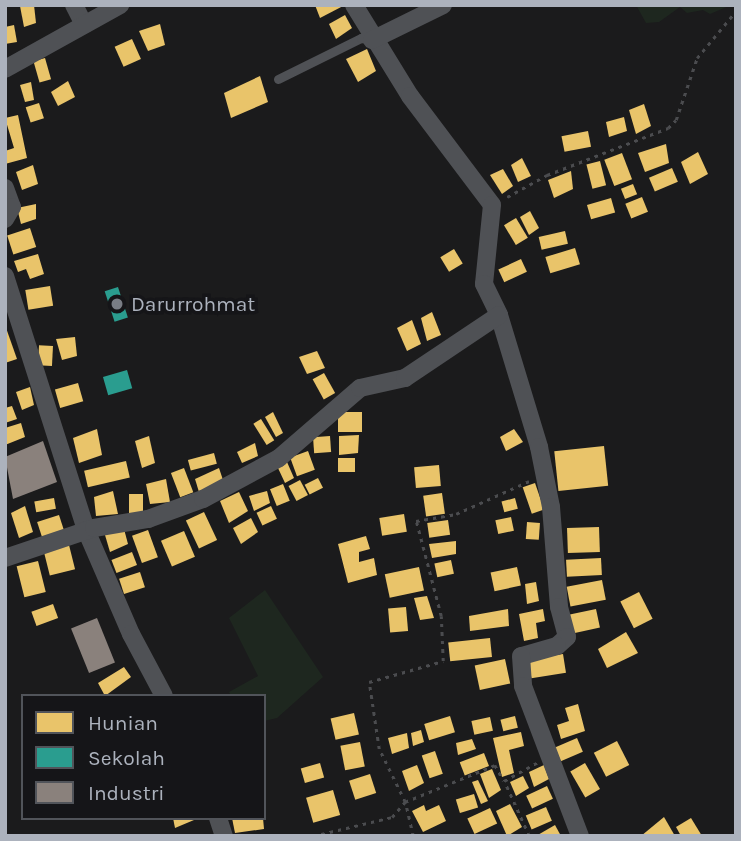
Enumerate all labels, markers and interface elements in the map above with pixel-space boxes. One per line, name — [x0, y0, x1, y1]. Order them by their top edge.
place label: Darurrohmat — [131, 291, 255, 317]
marker: Darurrohmat — [109, 296, 125, 312]
legend — [21, 694, 266, 820]
text: Hunian — [88, 711, 158, 735]
text: Sekolah — [88, 746, 165, 770]
text: Industri — [88, 781, 165, 805]

